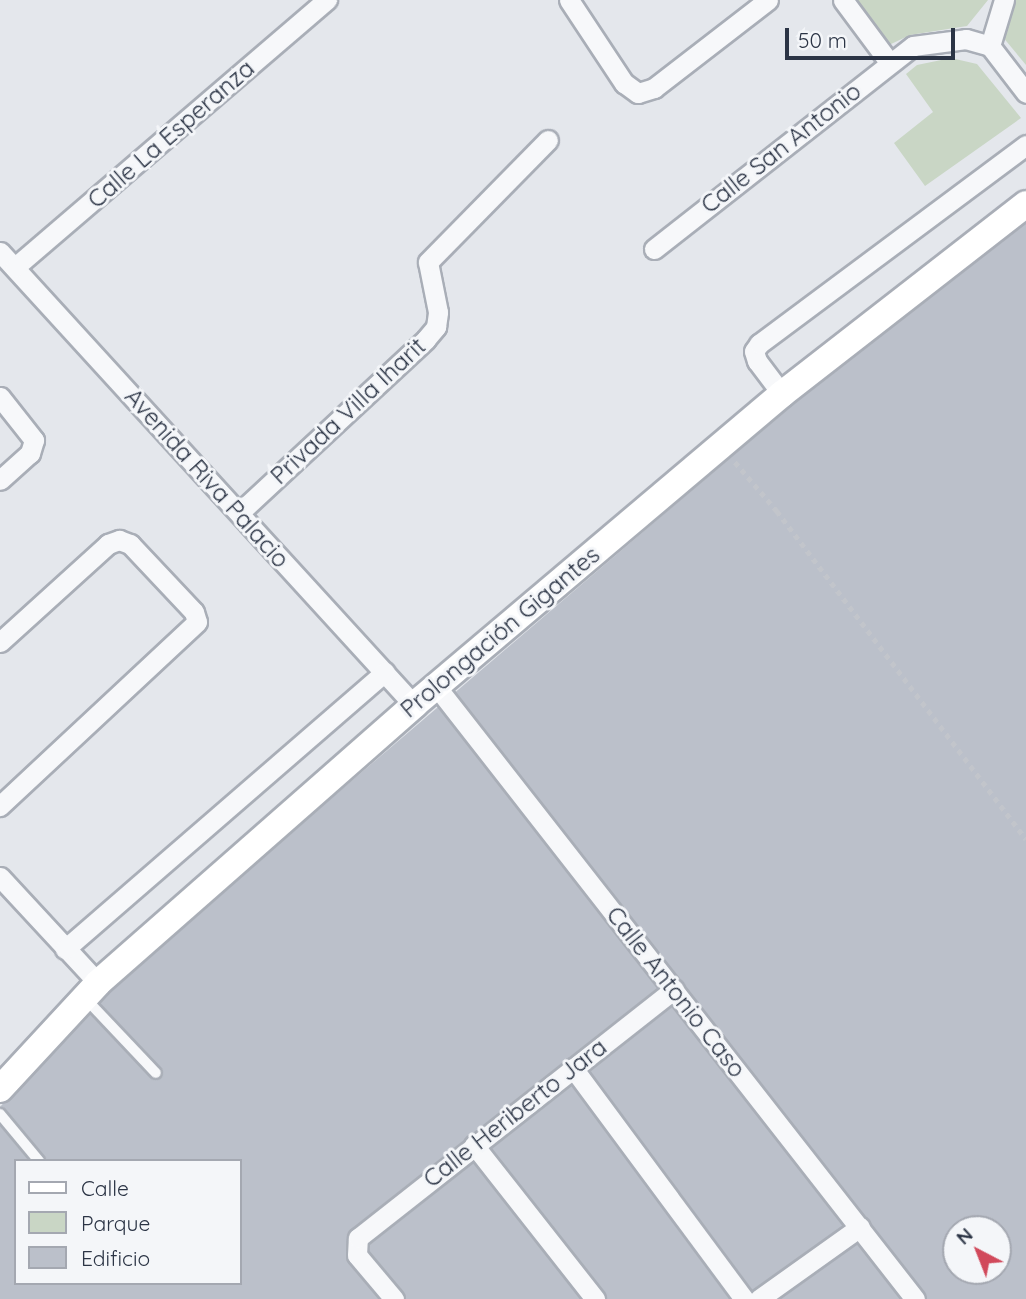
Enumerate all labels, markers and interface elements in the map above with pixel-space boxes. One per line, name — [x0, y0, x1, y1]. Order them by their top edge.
scale bar — [788, 14, 958, 58]
text: 50 m — [798, 27, 847, 53]
street label: Calle La Esperanza — [82, 54, 260, 214]
street label: Calle San Antonio — [695, 77, 867, 219]
street label: Privada Villa Iharit — [265, 332, 431, 490]
street label: Avenida Riva Palacio — [119, 382, 295, 574]
street label: Prolongación Gigantes — [395, 540, 605, 724]
street label: Calle Antonio Caso — [600, 901, 752, 1083]
street label: Calle Heriberto Jara — [418, 1033, 612, 1193]
legend — [14, 1159, 242, 1285]
text: Calle — [81, 1175, 129, 1201]
text: Parque — [81, 1210, 150, 1236]
north arrow — [942, 1215, 1012, 1285]
text: N — [951, 1222, 978, 1249]
text: Edificio — [81, 1245, 150, 1271]

